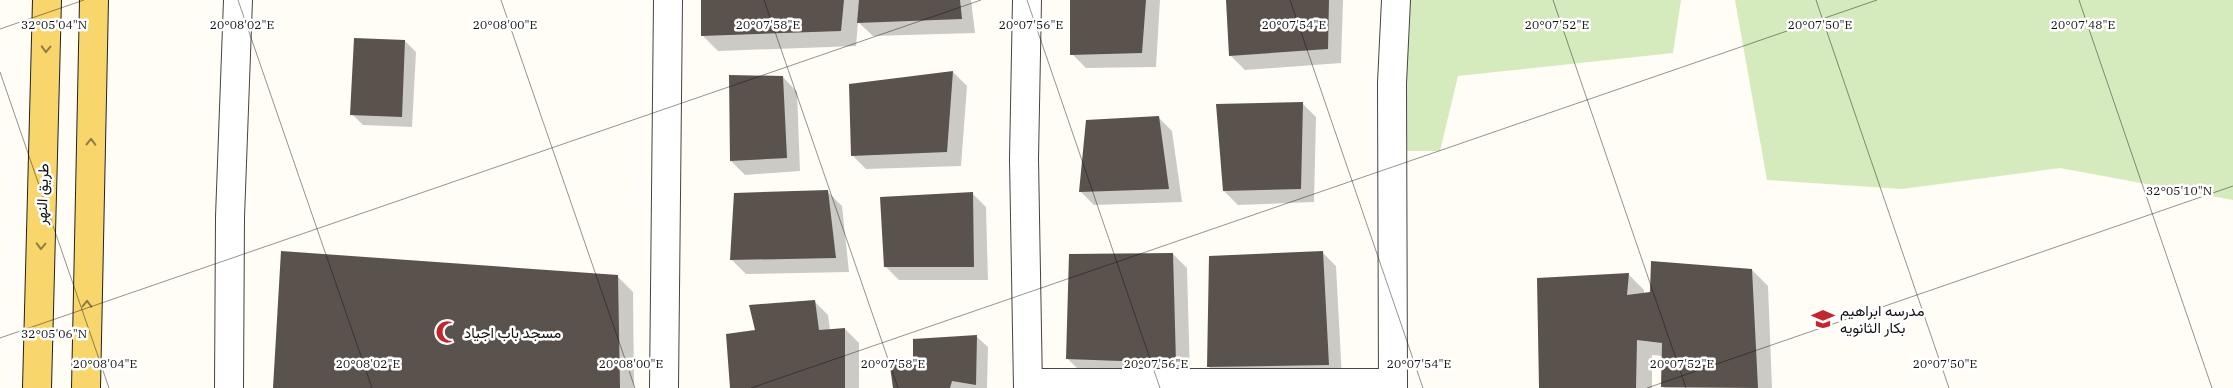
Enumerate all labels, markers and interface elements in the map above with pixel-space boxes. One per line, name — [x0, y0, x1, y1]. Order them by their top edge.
text: 32°05'04"N — [21, 17, 87, 32]
text: 20°08'02"E — [210, 17, 274, 32]
text: 20°08'00"E — [473, 17, 537, 32]
text: 20°07'58"E — [736, 17, 800, 32]
text: 20°07'56"E — [999, 17, 1063, 32]
text: 20°07'54"E — [1262, 17, 1326, 32]
text: 20°07'52"E — [1525, 17, 1589, 32]
text: 20°07'50"E — [1788, 17, 1852, 32]
text: 20°07'48"E — [2051, 17, 2115, 32]
one-way arrow — [41, 45, 51, 53]
one-way arrow — [86, 138, 96, 146]
street label: طريق النهر — [31, 163, 54, 226]
text: 32°05'10"N — [2146, 183, 2212, 198]
one-way arrow — [35, 242, 46, 250]
one-way arrow — [82, 300, 93, 308]
place label: مدرسه ابراهيم بكار الثانويه — [1840, 301, 1925, 337]
school or university icon: مدرسه ابراهيم بكار الثانويه — [1810, 306, 1836, 332]
mosque icon: مسجد باب اجياد — [434, 319, 460, 345]
place label: مسجد باب اجياد — [464, 323, 561, 342]
text: 32°05'06"N — [21, 326, 87, 341]
text: 20°08'04"E — [73, 356, 137, 371]
text: 20°08'02"E — [336, 356, 400, 371]
text: 20°08'00"E — [599, 356, 663, 371]
text: 20°07'58"E — [861, 356, 925, 371]
text: 20°07'56"E — [1124, 356, 1188, 371]
text: 20°07'54"E — [1387, 356, 1451, 371]
text: 20°07'52"E — [1650, 356, 1714, 371]
text: 20°07'50"E — [1913, 356, 1977, 371]

